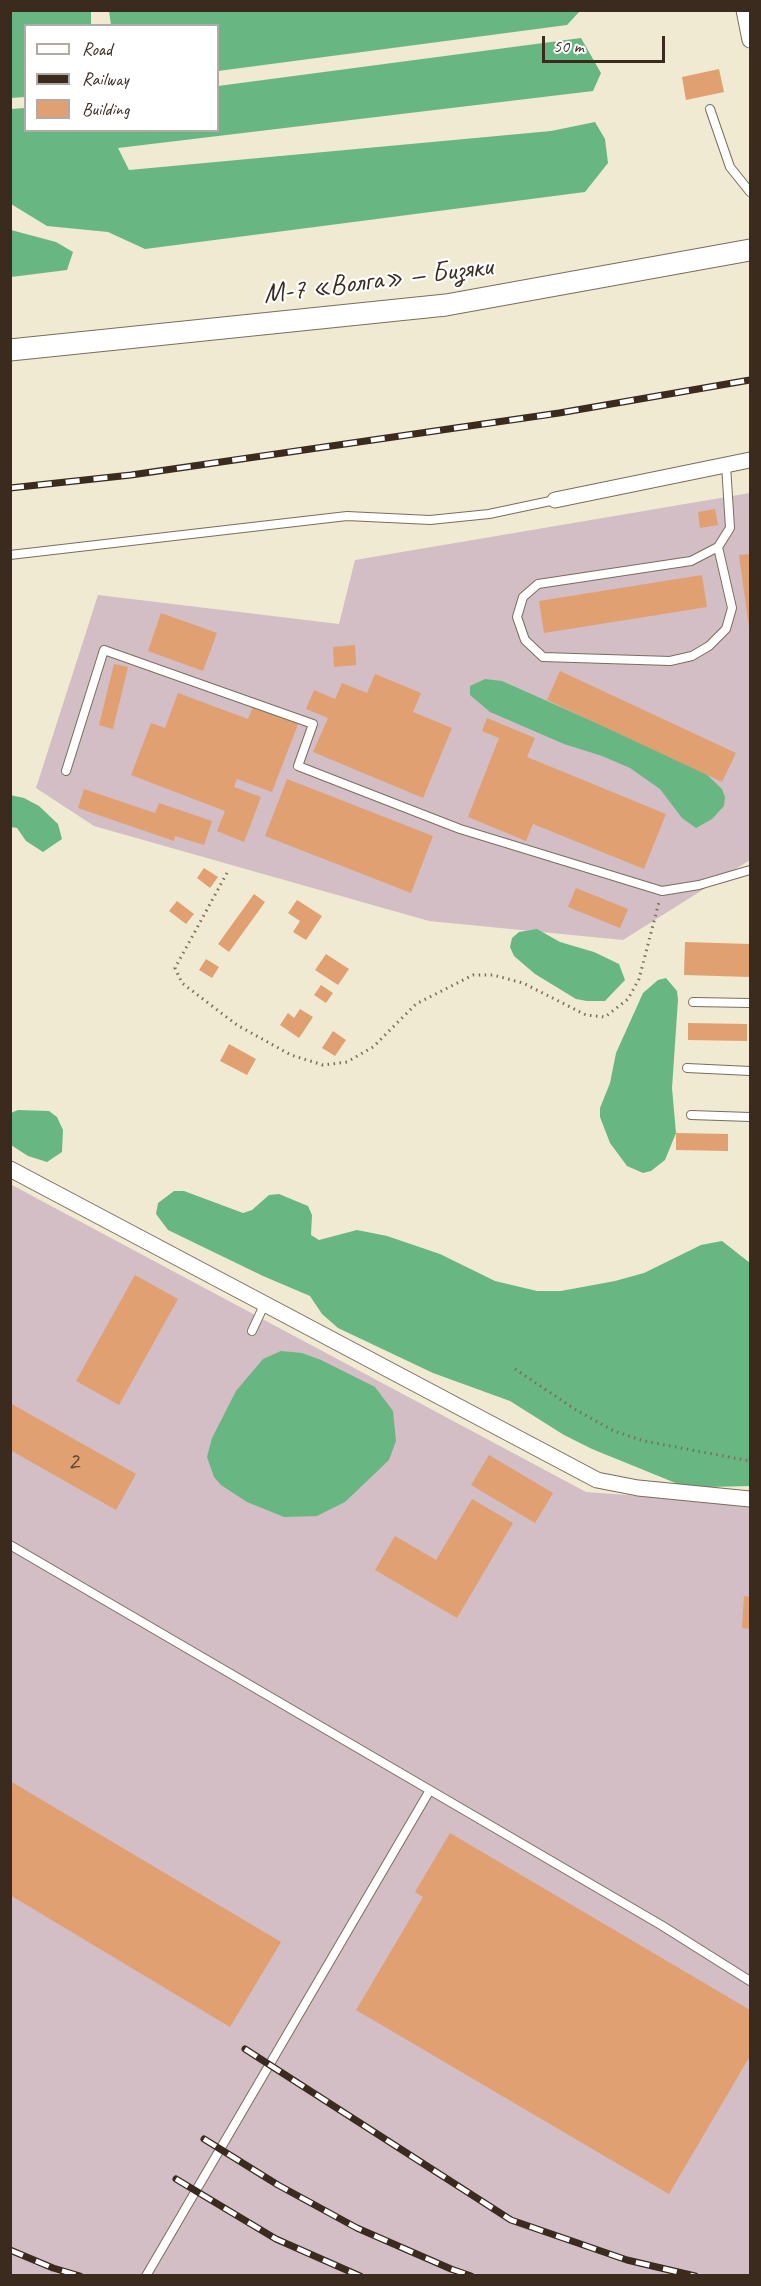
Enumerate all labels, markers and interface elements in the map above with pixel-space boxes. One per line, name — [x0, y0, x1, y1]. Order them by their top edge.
legend — [24, 24, 219, 132]
scale bar — [545, 24, 668, 62]
text: 50 m — [553, 35, 584, 57]
text: Road — [82, 38, 112, 60]
text: Railway — [82, 68, 129, 90]
text: Building — [82, 98, 129, 120]
street label: М-7 «Волга» — Бизяки — [262, 250, 494, 312]
house number: 2 — [67, 1446, 79, 1478]

